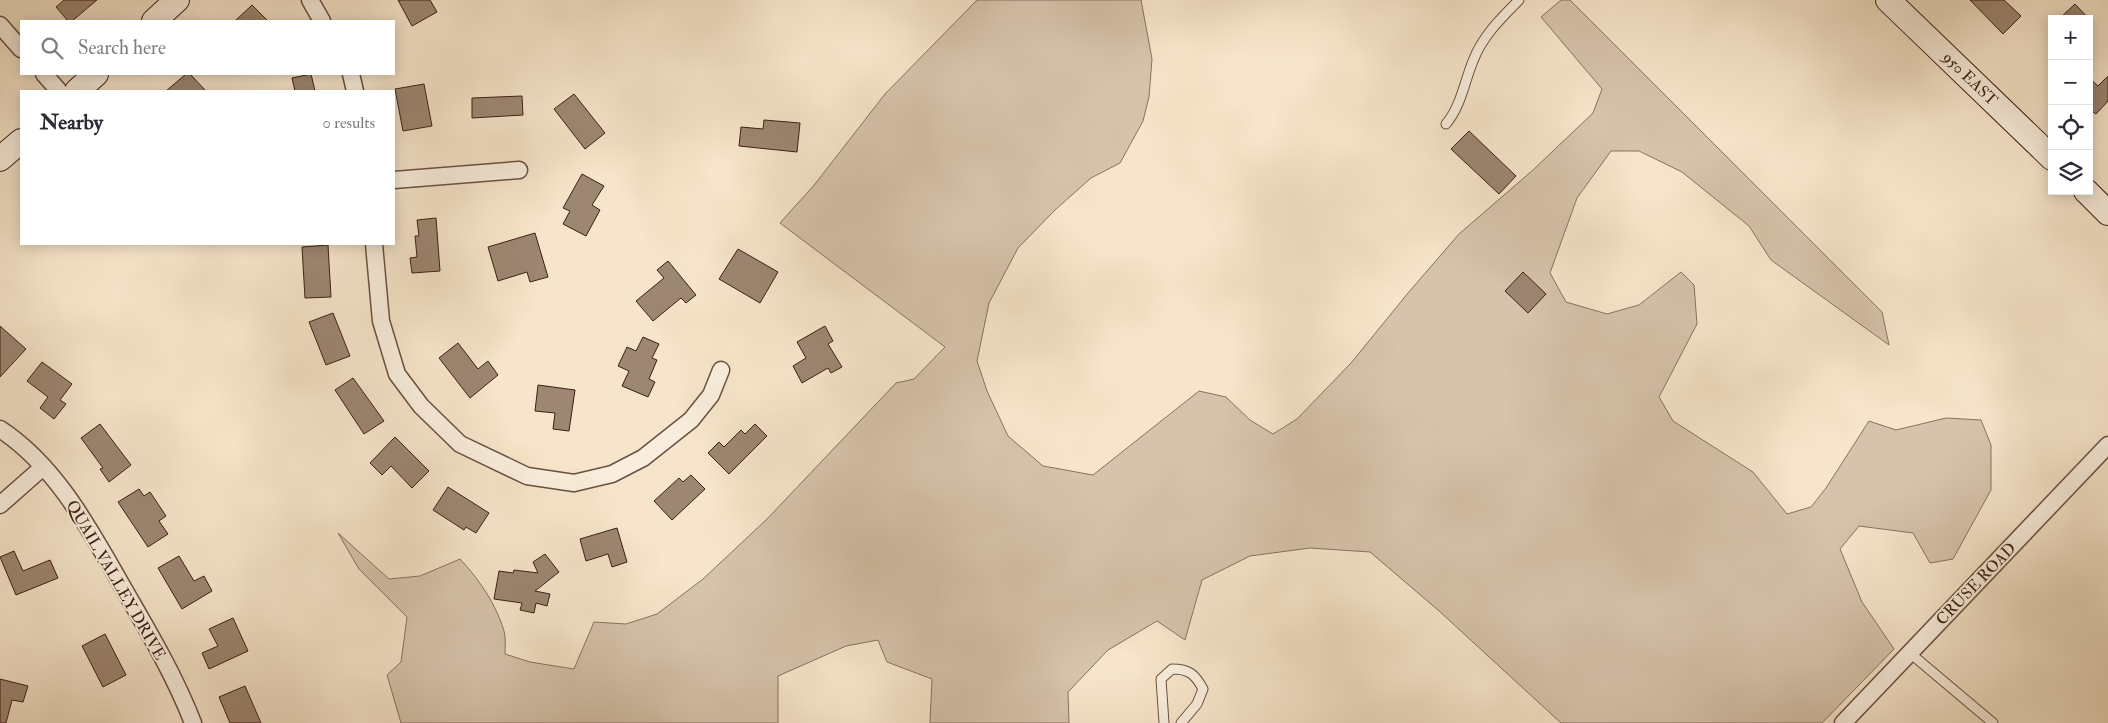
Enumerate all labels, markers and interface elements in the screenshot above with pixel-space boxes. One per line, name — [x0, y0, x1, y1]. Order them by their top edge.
map controls — [2048, 15, 2093, 195]
button: + — [2048, 15, 2093, 60]
search box — [20, 20, 395, 75]
icon: search — [38, 34, 66, 62]
text: Search here — [78, 36, 166, 60]
street label: 950 EAST — [1937, 47, 2002, 110]
button: − — [2048, 60, 2093, 105]
button: locate — [2048, 105, 2093, 150]
text: Nearby — [40, 109, 103, 136]
text: 0 results — [322, 113, 375, 133]
button: layers — [2048, 150, 2093, 195]
street label: QUAIL VALLEY DRIVE — [62, 497, 170, 663]
street label: CRUSE ROAD — [1932, 539, 2020, 629]

